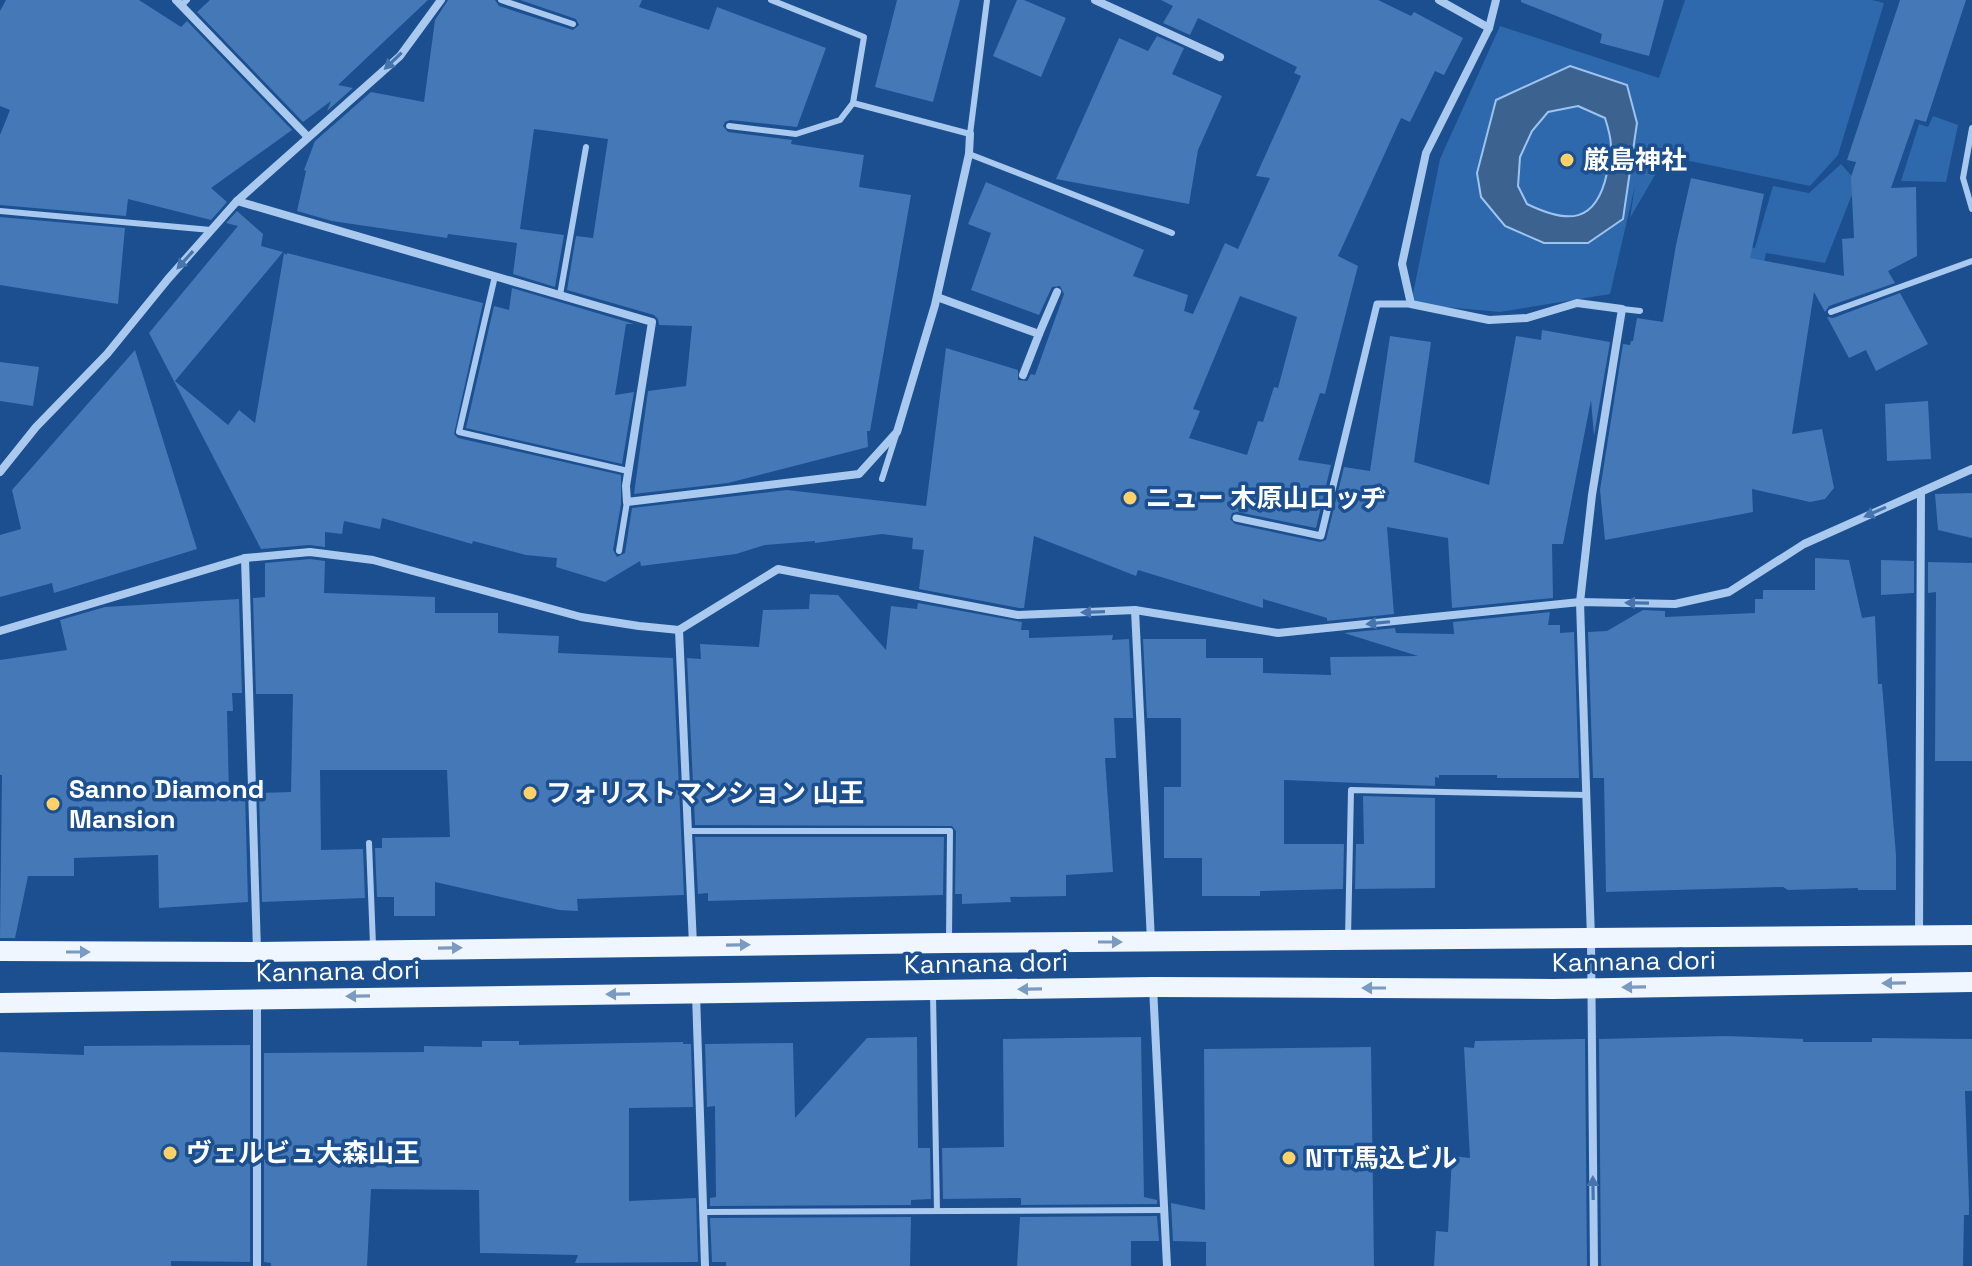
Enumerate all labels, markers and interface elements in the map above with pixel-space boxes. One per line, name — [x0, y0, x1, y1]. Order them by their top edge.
one-way arrow — [384, 52, 403, 70]
place label: 厳島神社 — [1583, 143, 1687, 177]
marker: 厳島神社 — [1558, 151, 1576, 169]
one-way arrow — [176, 250, 194, 269]
place label: ニュー 木原山ロッヂ — [1146, 481, 1387, 515]
marker: ニュー 木原山ロッヂ — [1121, 489, 1139, 507]
one-way arrow — [1864, 506, 1887, 519]
one-way arrow — [1624, 597, 1649, 609]
one-way arrow — [1080, 605, 1105, 618]
one-way arrow — [1365, 616, 1390, 629]
place label: Sanno Diamond Mansion — [69, 772, 264, 836]
place label: フォリストマンション 山王 — [546, 776, 865, 810]
marker: フォリストマンション 山王 — [521, 784, 539, 802]
marker: Sanno Diamond Mansion — [44, 795, 62, 813]
one-way arrow — [1098, 936, 1123, 948]
one-way arrow — [726, 939, 751, 951]
one-way arrow — [438, 942, 463, 954]
street label: Kannana dori — [1552, 943, 1716, 979]
street label: Kannana dori — [904, 945, 1068, 981]
one-way arrow — [66, 946, 91, 958]
street label: Kannana dori — [256, 953, 420, 989]
one-way arrow — [1881, 977, 1906, 989]
one-way arrow — [1621, 981, 1646, 993]
one-way arrow — [1361, 982, 1386, 994]
one-way arrow — [1017, 983, 1042, 995]
one-way arrow — [605, 988, 630, 1000]
one-way arrow — [345, 990, 370, 1003]
place label: ヴェルビュ大森山王 — [186, 1136, 420, 1170]
place label: NTT馬込ビル — [1305, 1141, 1457, 1175]
marker: ヴェルビュ大森山王 — [161, 1144, 179, 1162]
marker: NTT馬込ビル — [1280, 1149, 1298, 1167]
one-way arrow — [1587, 1175, 1599, 1200]

